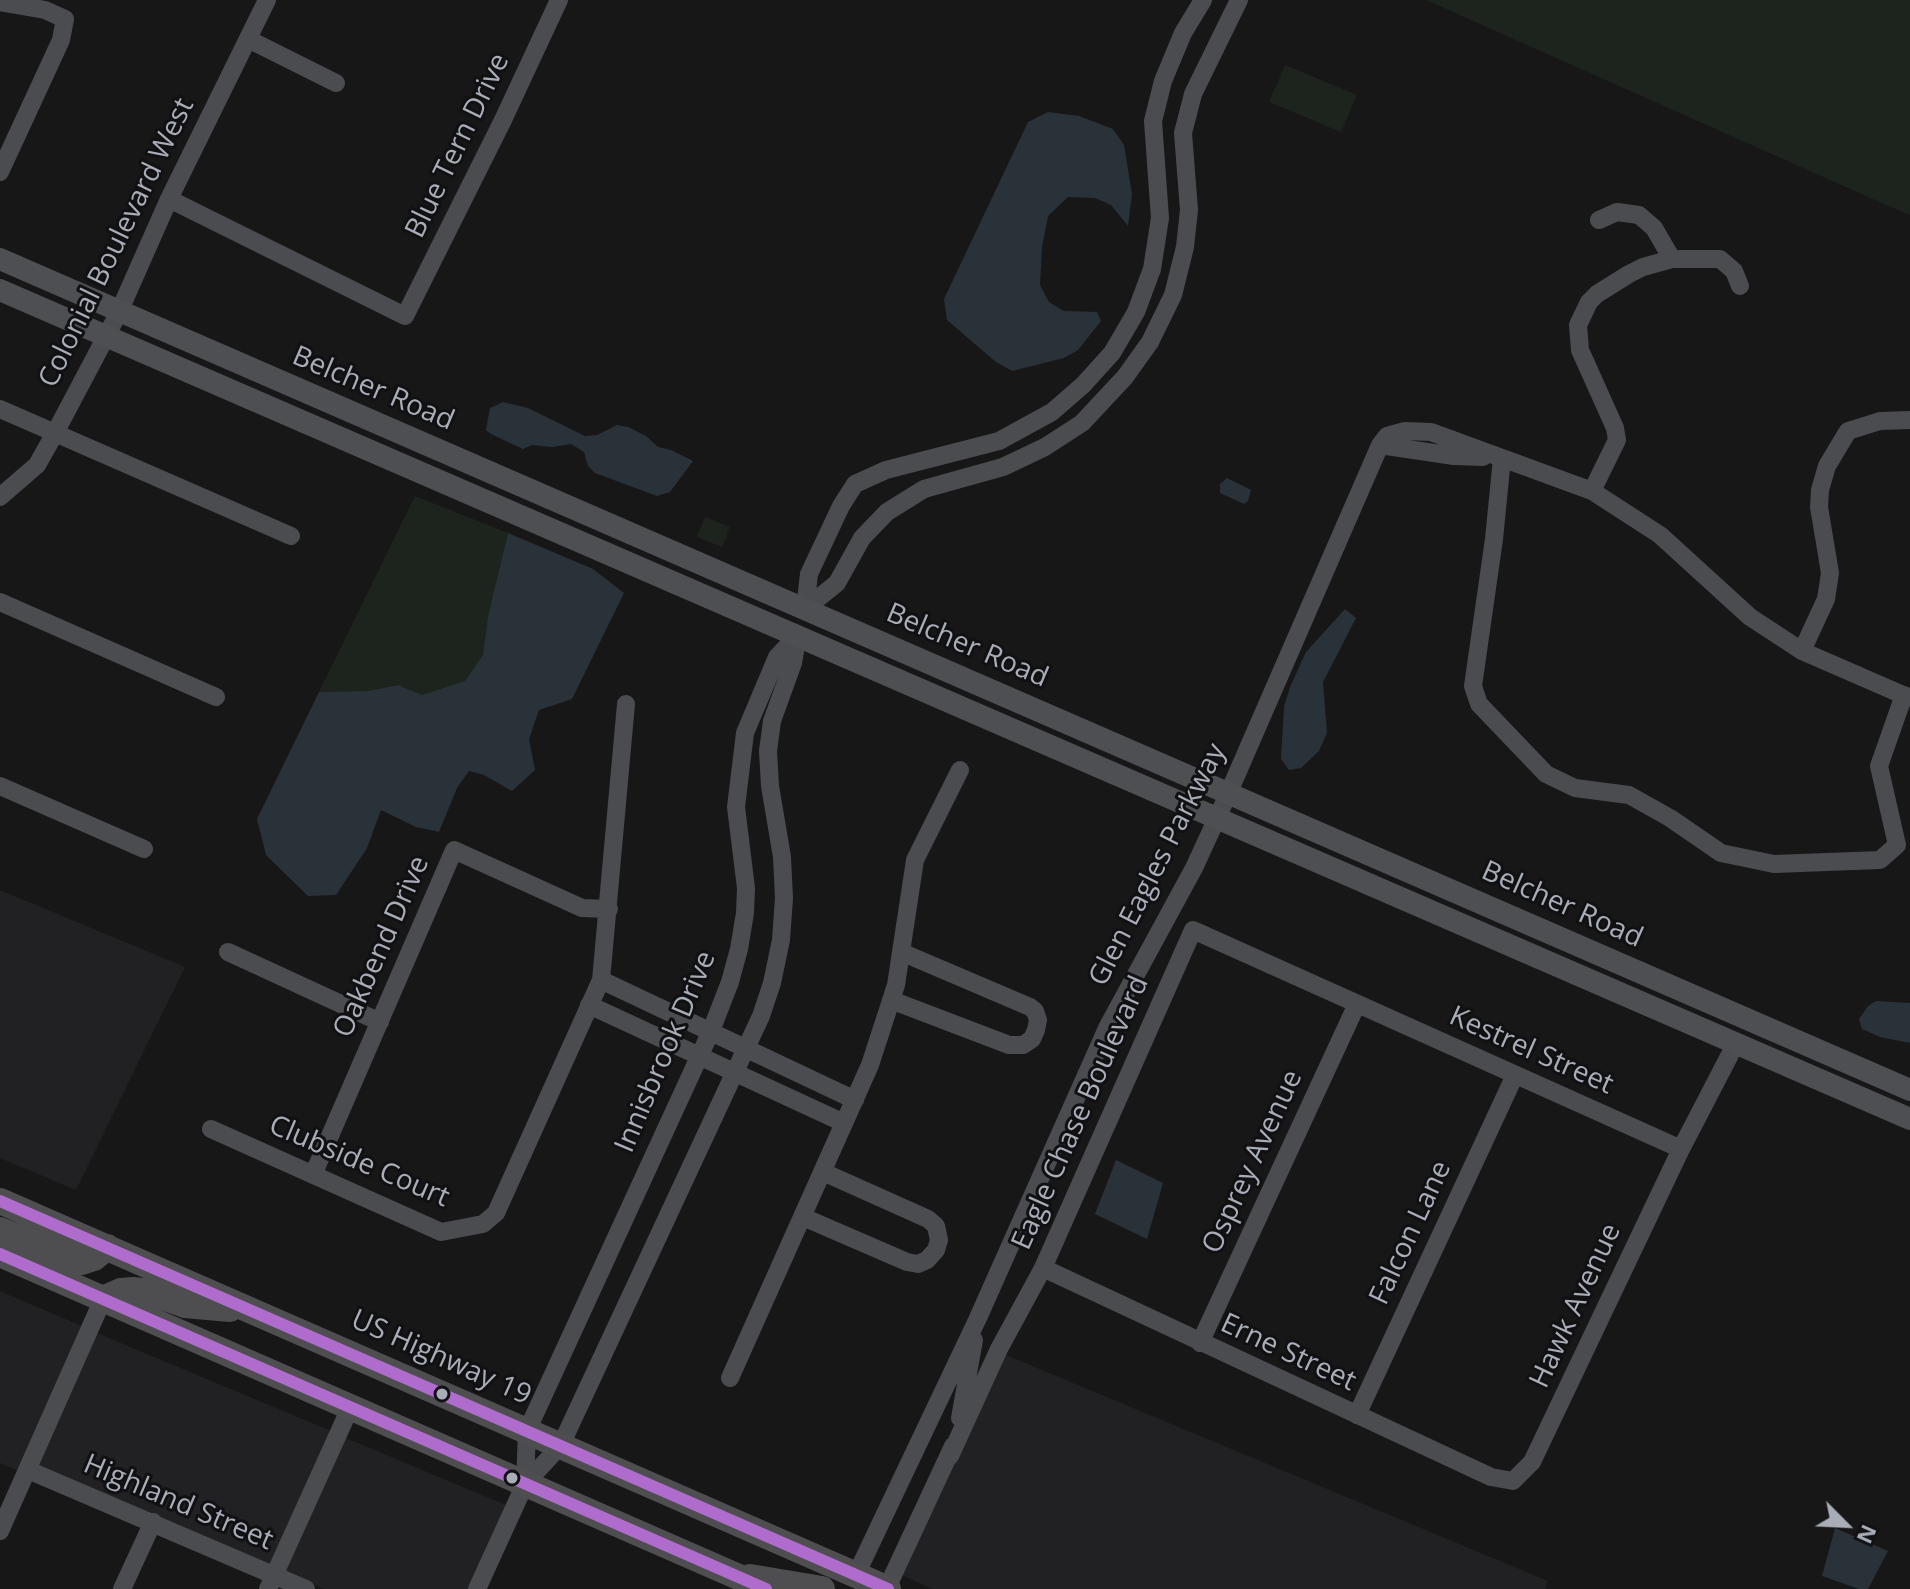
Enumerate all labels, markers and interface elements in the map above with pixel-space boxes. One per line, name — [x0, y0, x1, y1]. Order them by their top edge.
street label: Blue Tern Drive — [399, 48, 517, 244]
street label: Colonial Boulevard West — [32, 93, 202, 393]
street label: Belcher Road — [287, 340, 459, 438]
street label: Belcher Road — [881, 597, 1053, 695]
street label: Glen Eagles Parkway — [1082, 738, 1234, 992]
street label: Oakbend Drive — [327, 851, 437, 1043]
street label: Belcher Road — [1476, 855, 1648, 955]
street label: Innisbrook Drive — [608, 946, 724, 1158]
street label: Eagle Chase Boulevard — [1005, 971, 1157, 1255]
street label: Kestrel Street — [1444, 1000, 1618, 1102]
street label: Osprey Avenue — [1196, 1065, 1310, 1259]
street label: Clubside Court — [264, 1109, 454, 1215]
street label: Falcon Lane — [1363, 1156, 1459, 1310]
street label: Hawk Avenue — [1523, 1219, 1629, 1393]
street label: US Highway 19 — [346, 1303, 536, 1413]
street label: Erne Street — [1215, 1307, 1361, 1399]
unlabelled marker — [434, 1386, 450, 1402]
street label: Highland Street — [78, 1448, 278, 1558]
unlabelled marker — [504, 1470, 520, 1486]
north arrow — [1806, 1485, 1886, 1565]
text: N — [1851, 1520, 1885, 1549]

